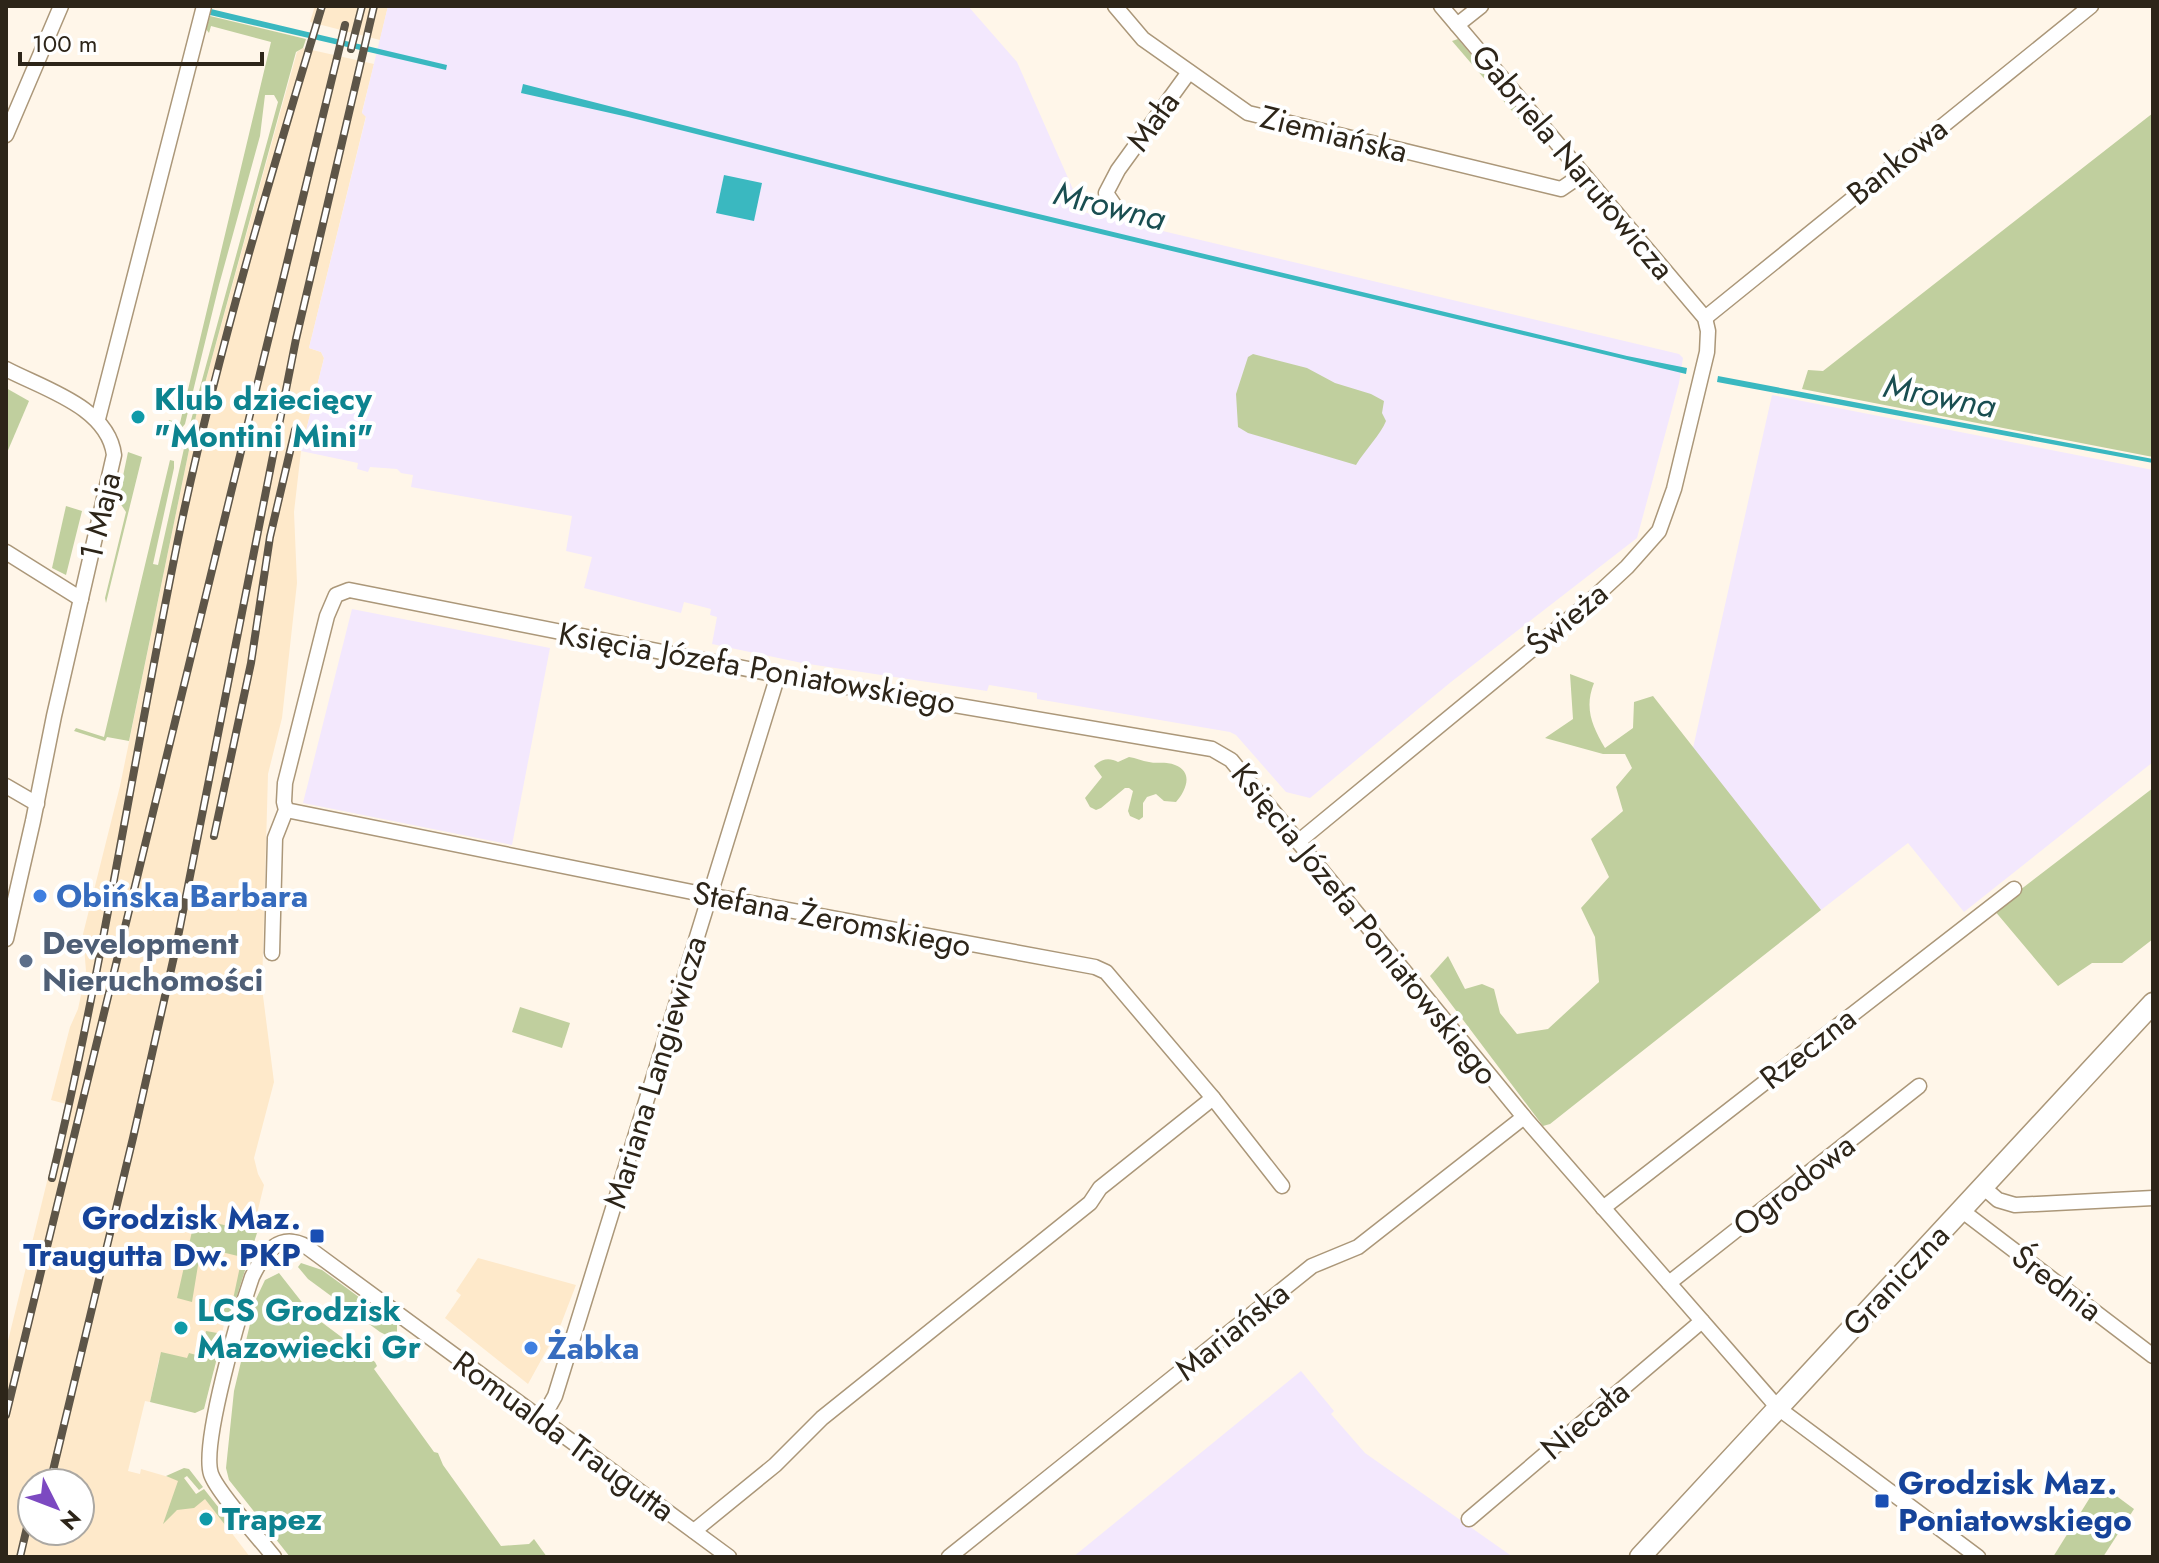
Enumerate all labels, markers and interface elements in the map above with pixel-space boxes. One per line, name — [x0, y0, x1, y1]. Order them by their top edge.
scale bar — [20, 16, 262, 66]
text: 100 m — [32, 26, 98, 61]
street label: Gabriela Narutowicza — [1461, 34, 1685, 290]
street label: Mała — [1116, 82, 1190, 160]
street label: Ziemiańska — [1256, 94, 1412, 174]
street label: Bankowa — [1837, 106, 1957, 216]
water label: Mrowna — [1049, 168, 1171, 244]
water label: Mrowna — [1880, 361, 2001, 431]
place label: Klub dziecięcy "Montini Mini" — [154, 376, 373, 459]
marker: Klub dziecięcy "Montini Mini" — [129, 408, 147, 426]
street label: 1 Maja — [68, 468, 132, 564]
street label: Świeża — [1516, 571, 1618, 667]
street label: Księcia Józefa Poniatowskiego — [555, 610, 959, 726]
street label: Księcia Józefa Poniatowskiego — [1221, 753, 1509, 1095]
street label: Stefana Żeromskiego — [689, 869, 975, 969]
place label: Obińska Barbara — [56, 873, 308, 919]
marker: Obińska Barbara — [31, 887, 49, 905]
place label: Development Nieruchomości — [42, 920, 263, 1003]
street label: Mariana Langiewicza — [592, 930, 718, 1214]
marker: Development Nieruchomości — [17, 952, 35, 970]
street label: Rzeczna — [1750, 996, 1866, 1100]
street label: Ogrodowa — [1723, 1123, 1865, 1247]
place label: Grodzisk Maz. Traugutta Dw. PKP — [23, 1195, 301, 1278]
street label: Graniczna — [1832, 1214, 1960, 1346]
marker: Grodzisk Maz. Traugutta Dw. PKP — [308, 1227, 326, 1245]
street label: Średnia — [2002, 1234, 2112, 1332]
street label: Mariańska — [1165, 1271, 1299, 1391]
place label: LCS Grodzisk Mazowiecki Gr — [197, 1287, 421, 1370]
marker: LCS Grodzisk Mazowiecki Gr — [172, 1319, 190, 1337]
place label: Żabka — [547, 1325, 640, 1371]
marker: Żabka — [522, 1339, 540, 1357]
street label: Romualda Traugutta — [444, 1340, 684, 1532]
street label: Niecała — [1531, 1369, 1639, 1471]
place label: Grodzisk Maz. Poniatowskiego — [1898, 1460, 2132, 1543]
north arrow — [16, 1467, 96, 1547]
marker: Grodzisk Maz. Poniatowskiego — [1873, 1492, 1891, 1510]
place label: Trapez — [222, 1496, 322, 1542]
text: N — [53, 1503, 89, 1538]
marker: Trapez — [197, 1510, 215, 1528]

